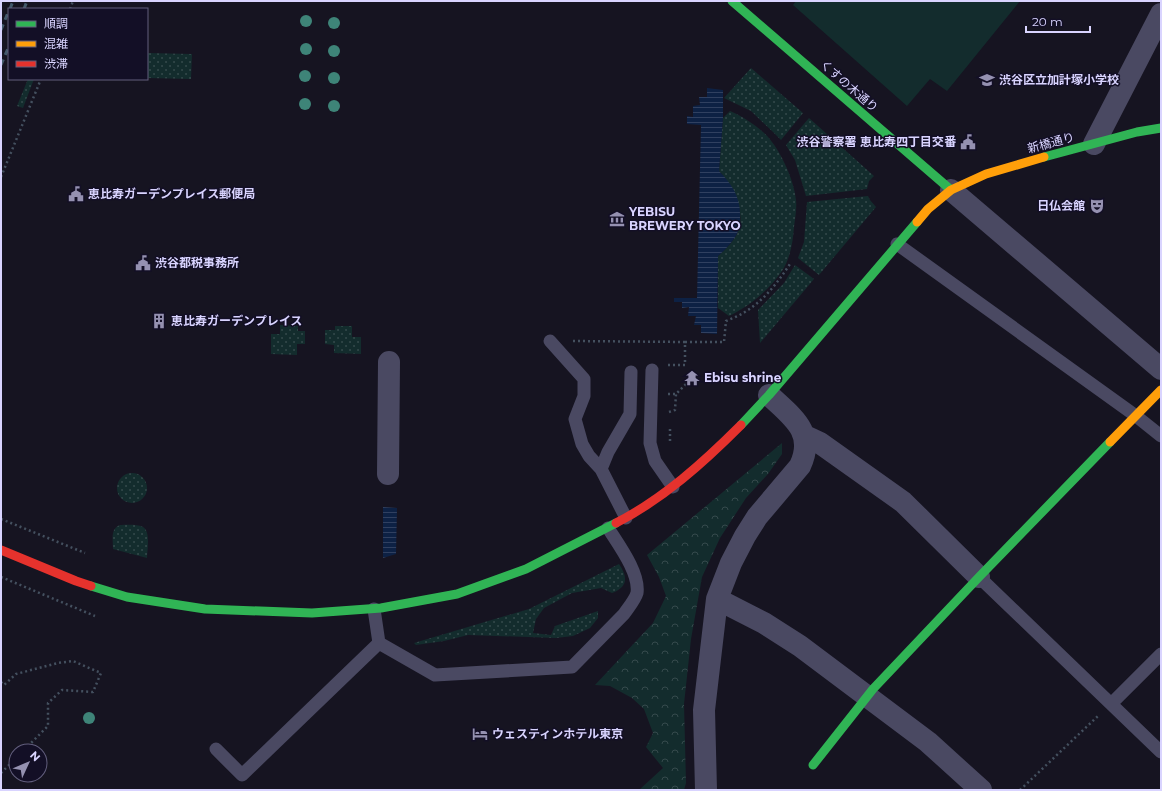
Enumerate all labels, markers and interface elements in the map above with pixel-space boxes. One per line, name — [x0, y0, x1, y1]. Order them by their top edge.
legend — [8, 8, 148, 80]
scale bar — [1026, 8, 1090, 34]
text: 20 m — [1032, 14, 1063, 29]
text: 順調 — [44, 16, 68, 31]
text: 混雑 — [44, 36, 68, 51]
text: 渋滞 — [44, 56, 68, 71]
street label: くすの木通り — [817, 56, 881, 115]
school or university icon: 渋谷区立加計塚小学校 — [978, 71, 996, 89]
place label: 渋谷区立加計塚小学校 — [999, 72, 1119, 87]
street label: 新橋通り — [1026, 129, 1076, 156]
public building icon: 渋谷警察署 恵比寿四丁目交番 — [959, 133, 977, 151]
place label: 渋谷警察署 恵比寿四丁目交番 — [797, 134, 957, 149]
public building icon: 恵比寿ガーデンプレイス郵便局 — [67, 185, 85, 203]
place label: 恵比寿ガーデンプレイス郵便局 — [88, 186, 255, 201]
theatre icon: 日仏会館 — [1088, 197, 1106, 215]
place label: 日仏会館 — [1037, 198, 1085, 213]
place label: YEBISU BREWERY TOKYO — [628, 204, 741, 233]
museum icon: YEBISU BREWERY TOKYO — [608, 210, 626, 228]
public building icon: 渋谷都税事務所 — [134, 254, 152, 272]
place label: 渋谷都税事務所 — [155, 255, 239, 270]
building icon: 恵比寿ガーデンプレイス — [150, 312, 168, 330]
place label: 恵比寿ガーデンプレイス — [171, 313, 302, 328]
temple icon: Ebisu shrine — [683, 369, 701, 387]
place label: Ebisu shrine — [704, 370, 782, 385]
hotel icon: ウェスティンホテル東京 — [471, 725, 489, 743]
place label: ウェスティンホテル東京 — [492, 726, 623, 741]
north arrow — [8, 743, 48, 783]
text: N — [27, 748, 43, 764]

